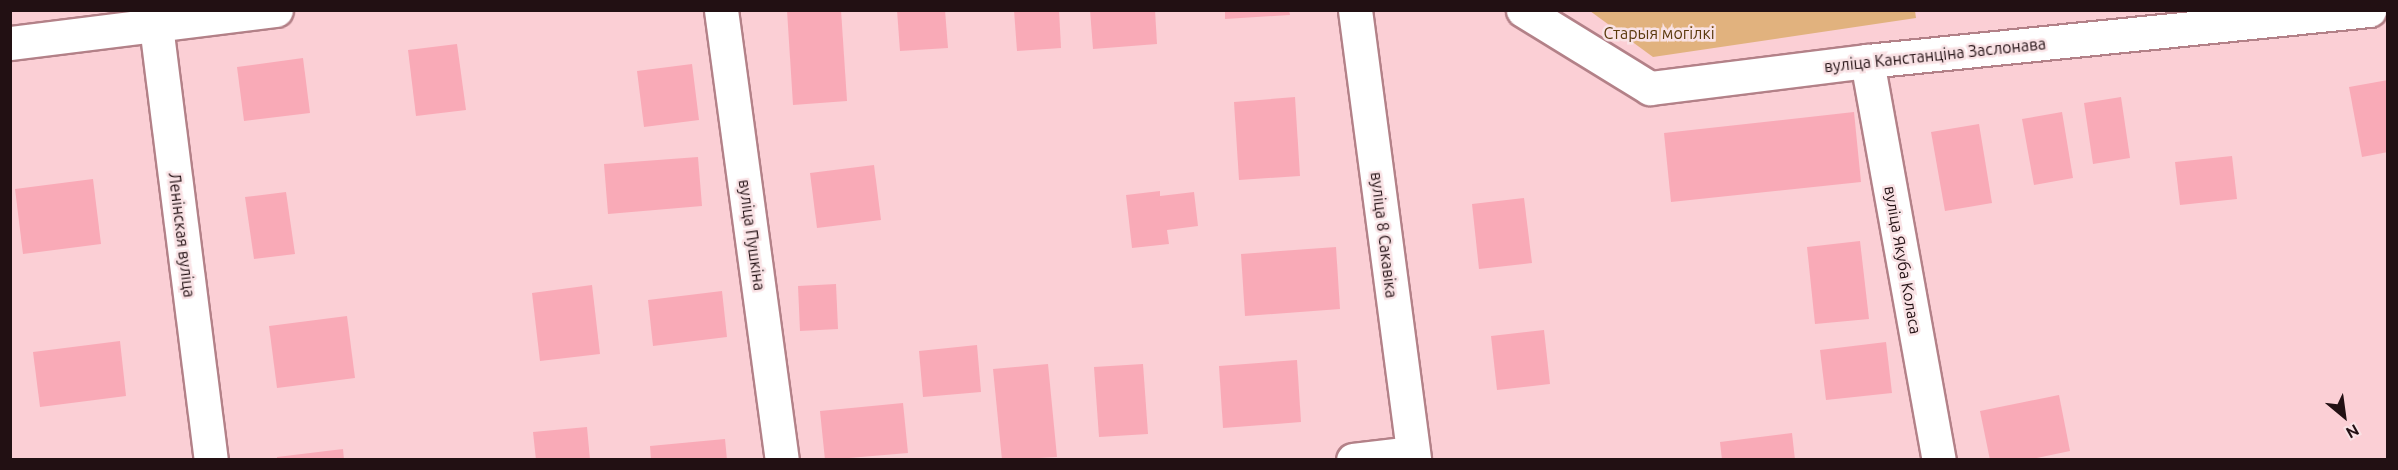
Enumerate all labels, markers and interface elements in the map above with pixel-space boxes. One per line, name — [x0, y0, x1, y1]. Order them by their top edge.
park label: Старыя могілкі — [1603, 23, 1715, 43]
street label: вуліца Канстанціна Заслонава — [1823, 34, 2047, 76]
street label: Ленінская вуліца — [165, 171, 199, 299]
street label: вуліца 8 Сакавіка — [1367, 171, 1401, 299]
street label: вуліца Пушкіна — [735, 178, 769, 292]
street label: вуліца Якуба Коласа — [1881, 184, 1925, 336]
north arrow — [2314, 386, 2374, 446]
text: N — [2343, 421, 2362, 443]

